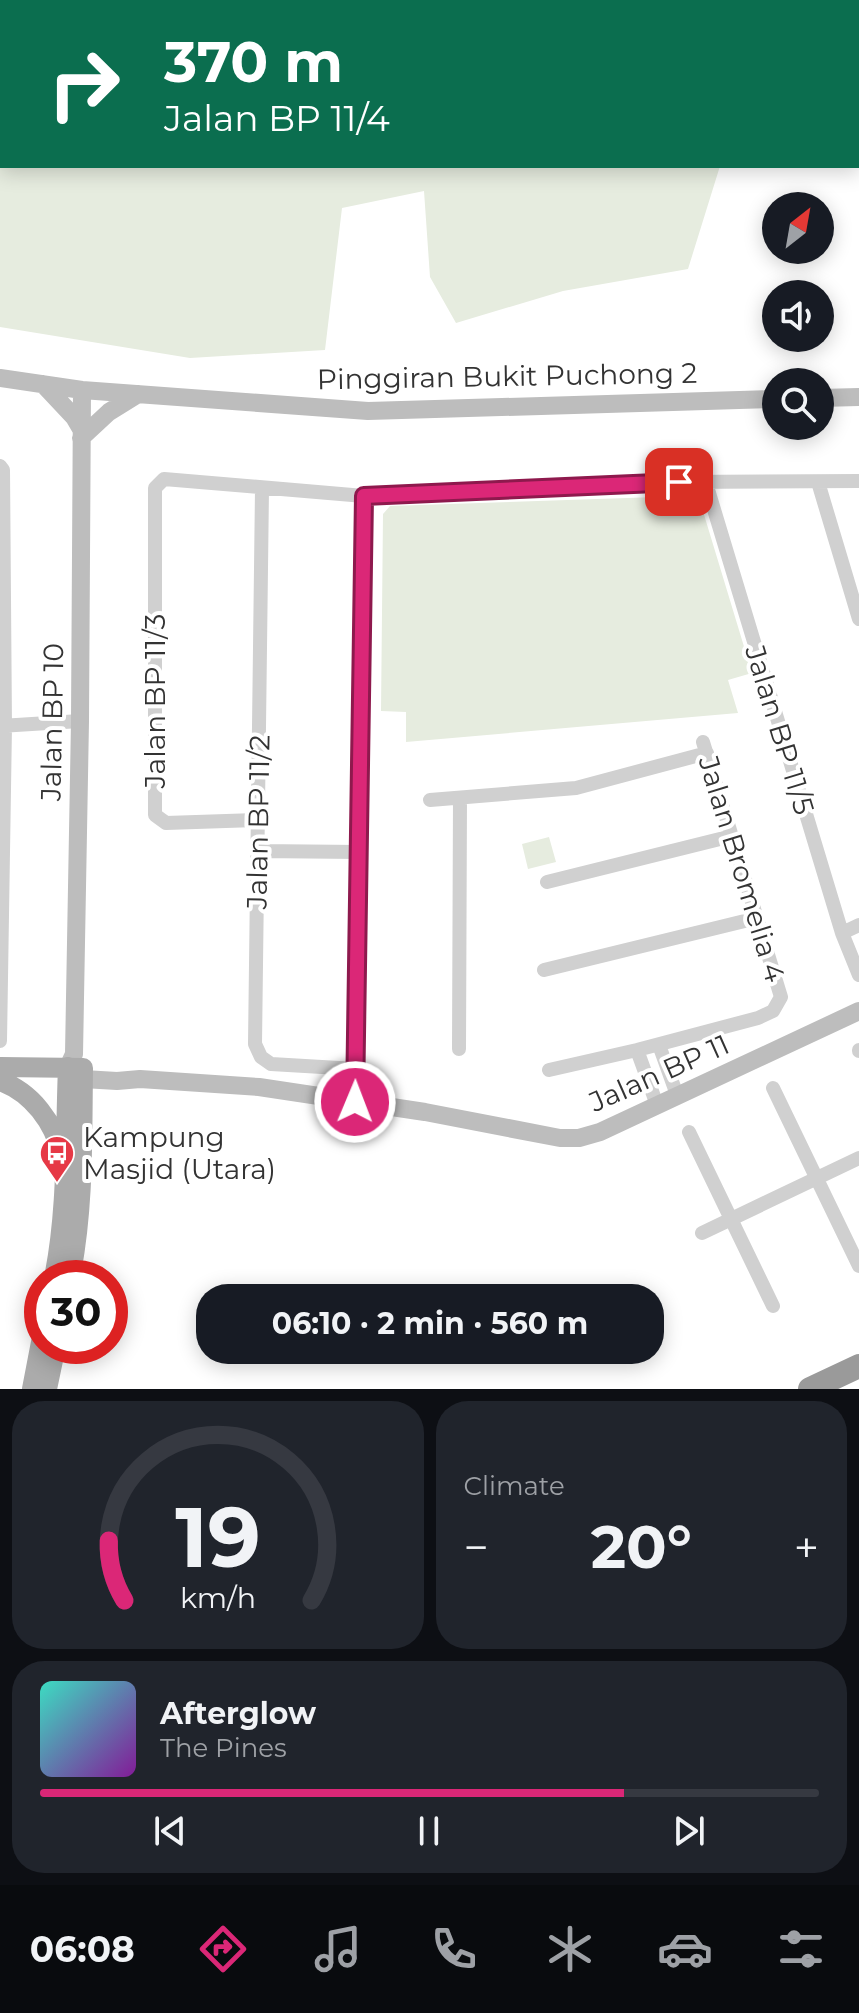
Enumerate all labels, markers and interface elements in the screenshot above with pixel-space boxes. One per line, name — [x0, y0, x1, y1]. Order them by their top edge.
text: 370 m — [164, 28, 343, 96]
icon: right — [32, 32, 136, 136]
text: Jalan BP 11/4 — [164, 96, 390, 140]
north arrow — [762, 192, 834, 264]
map controls — [762, 192, 834, 440]
button: sound — [762, 280, 834, 352]
street label: Pinggiran Bukit Puchong 2 — [317, 356, 697, 396]
button: search — [762, 368, 834, 440]
pin — [645, 448, 713, 516]
icon: arrive — [657, 460, 701, 504]
street label: Jalan BP 11/3 — [138, 614, 172, 789]
street label: Jalan BP 11/5 — [738, 640, 822, 819]
street label: Jalan BP 10 — [34, 643, 70, 802]
street label: Jalan BP 11/2 — [239, 734, 277, 911]
street label: Jalan Bromelia 4 — [691, 751, 793, 987]
street label: Jalan BP 11 — [583, 1027, 734, 1119]
position arrow — [313, 1060, 397, 1144]
place label: Kampung Masjid (Utara) — [83, 1120, 276, 1186]
bus stop icon: Kampung Masjid (Utara) — [38, 1134, 76, 1184]
speed limit sign: 30 — [24, 1260, 128, 1364]
text: 06:10 · 2 min · 560 m — [272, 1305, 588, 1342]
text: Climate — [464, 1470, 565, 1502]
text: 19 — [175, 1486, 261, 1588]
text: 20° — [591, 1510, 692, 1583]
text: − — [464, 1520, 489, 1574]
text: + — [794, 1520, 819, 1574]
text: km/h — [180, 1580, 256, 1615]
text: Afterglow — [160, 1695, 316, 1732]
text: The Pines — [160, 1732, 287, 1764]
icon: previous — [148, 1809, 192, 1853]
icon: pause — [407, 1809, 451, 1853]
icon: next — [667, 1809, 711, 1853]
icon: directions — [195, 1921, 251, 1977]
icon: music — [310, 1921, 366, 1977]
icon: phone — [426, 1921, 482, 1977]
icon: climate — [542, 1921, 598, 1977]
icon: car — [657, 1921, 713, 1977]
icon: filters — [773, 1921, 829, 1977]
text: 06:08 — [30, 1927, 135, 1971]

